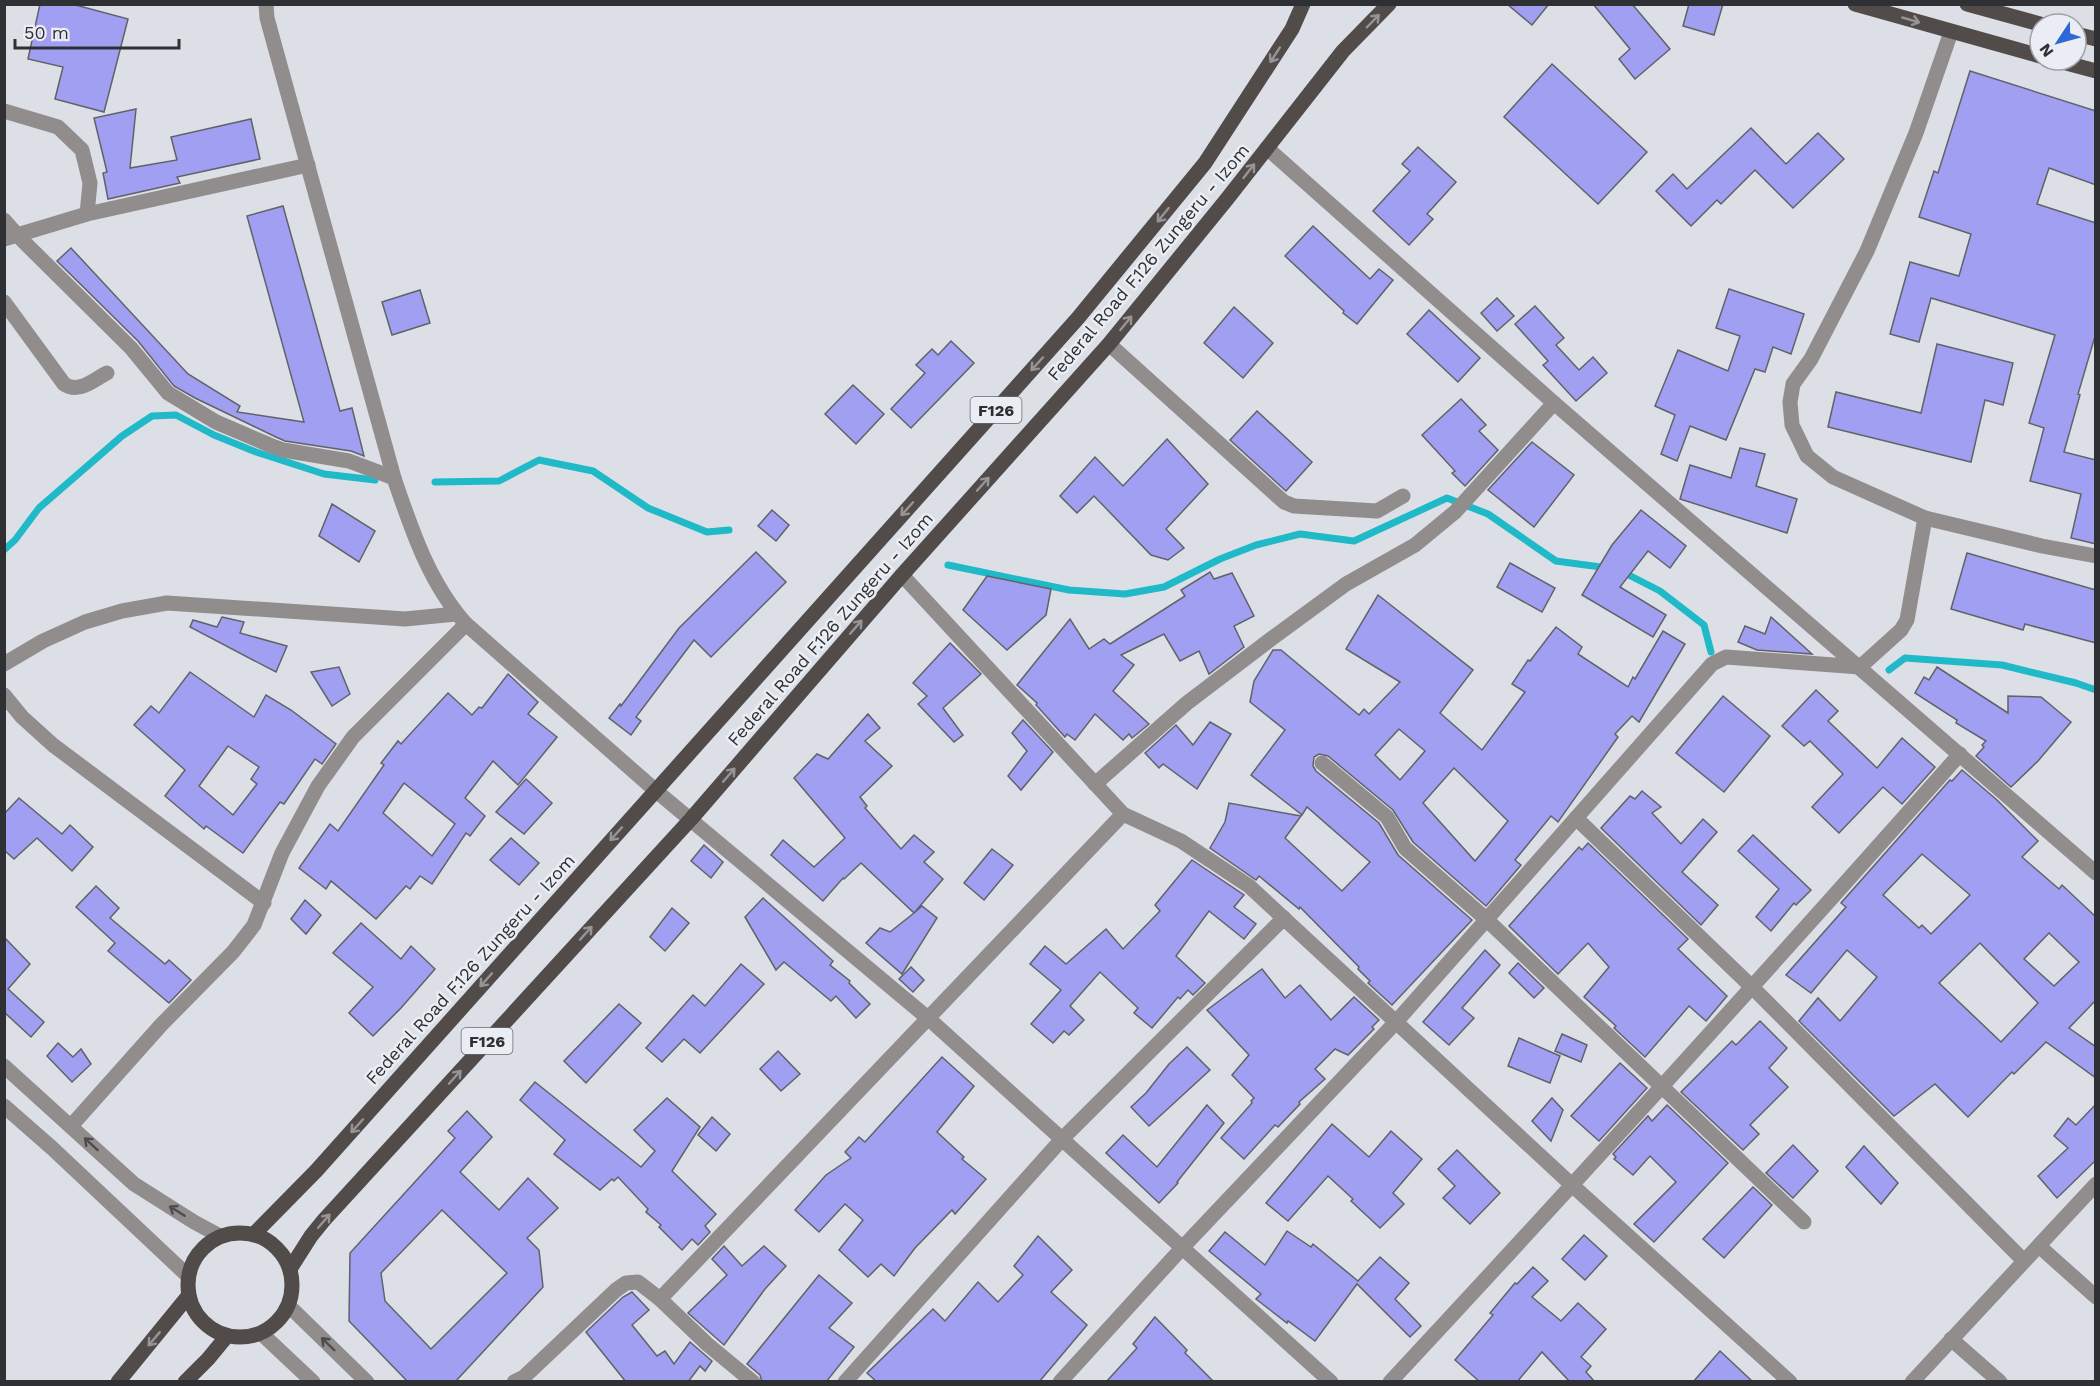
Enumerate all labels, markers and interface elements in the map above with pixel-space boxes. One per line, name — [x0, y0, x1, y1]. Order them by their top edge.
scale bar — [15, 12, 178, 50]
north arrow — [2028, 12, 2088, 72]
one-way arrow — [1366, 13, 1380, 28]
one-way arrow — [1902, 15, 1921, 27]
text: 50 m — [24, 22, 69, 43]
text: N — [2035, 40, 2057, 61]
one-way arrow — [1269, 47, 1281, 63]
street label: Federal Road F.126 Zungeru - Izom — [1043, 139, 1253, 385]
one-way arrow — [1243, 164, 1256, 180]
one-way arrow — [1156, 207, 1169, 223]
one-way arrow — [1120, 315, 1133, 331]
one-way arrow — [1030, 356, 1044, 371]
road number: F126 — [970, 397, 1022, 423]
one-way arrow — [976, 477, 990, 492]
one-way arrow — [900, 501, 914, 516]
street label: Federal Road F.126 Zungeru - Izom — [723, 508, 937, 750]
one-way arrow — [850, 619, 863, 635]
one-way arrow — [722, 768, 736, 783]
one-way arrow — [609, 826, 623, 841]
street label: Federal Road F.126 Zungeru - Izom — [361, 850, 579, 1088]
one-way arrow — [579, 926, 593, 941]
one-way arrow — [479, 972, 493, 987]
road number: F126 — [462, 1028, 512, 1054]
one-way arrow — [448, 1070, 462, 1085]
one-way arrow — [350, 1118, 364, 1133]
one-way arrow — [84, 1137, 99, 1151]
one-way arrow — [169, 1204, 186, 1216]
one-way arrow — [317, 1213, 330, 1229]
one-way arrow — [148, 1331, 161, 1347]
one-way arrow — [320, 1336, 335, 1351]

